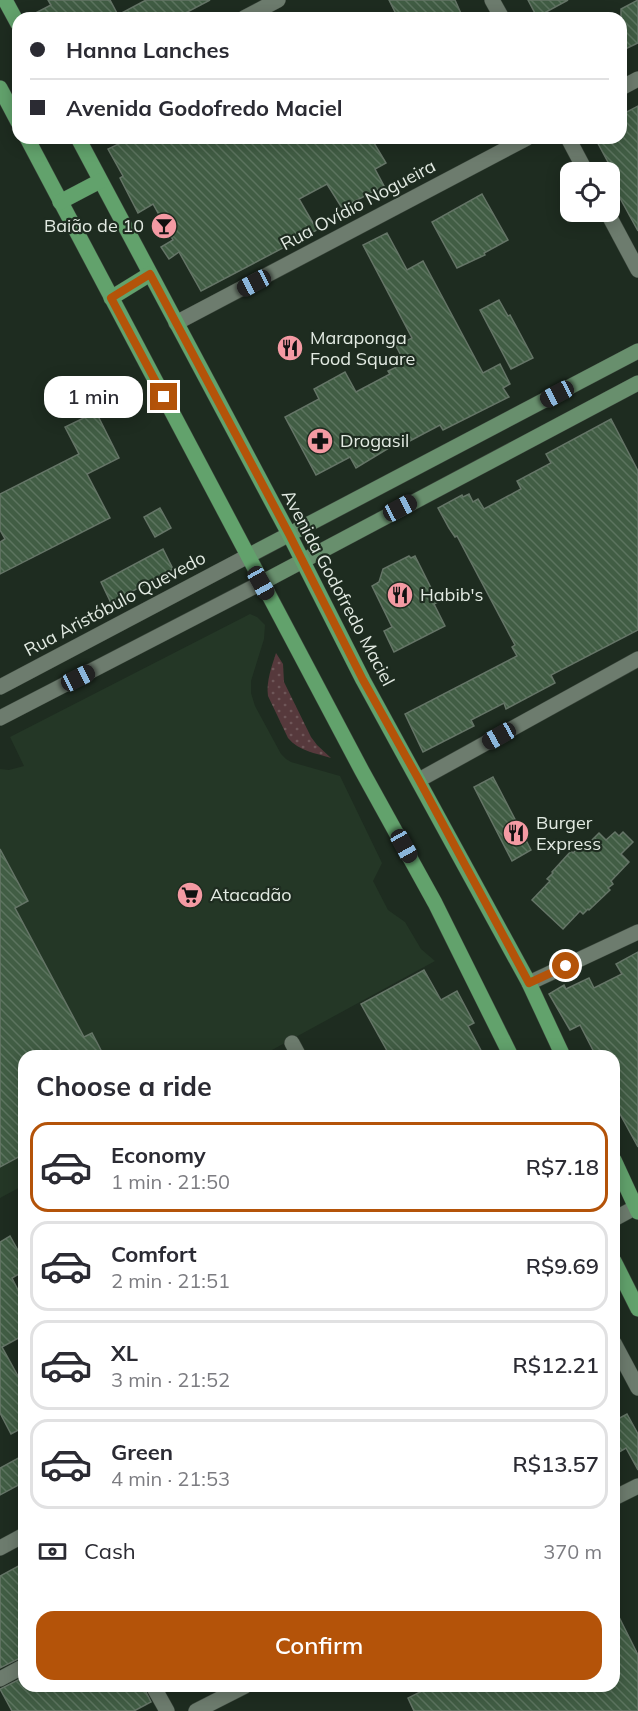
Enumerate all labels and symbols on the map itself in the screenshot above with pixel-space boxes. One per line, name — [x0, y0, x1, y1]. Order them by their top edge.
street label: Rua Ovídio Nogueira — [276, 154, 439, 255]
bar icon: Baião de 10 — [149, 211, 179, 241]
place label: Baião de 10 — [44, 214, 144, 237]
car — [234, 267, 274, 299]
place label: Maraponga Food Square — [310, 326, 415, 370]
restaurant icon: Maraponga Food Square — [275, 333, 305, 363]
callout: 1 min — [44, 376, 143, 418]
car — [537, 378, 577, 410]
route end — [150, 383, 177, 410]
pharmacy icon: Drogasil — [305, 426, 335, 456]
place label: Drogasil — [340, 429, 409, 452]
street label: Avenida Godofredo Maciel — [277, 486, 400, 690]
car — [380, 492, 420, 524]
street label: Rua Aristóbulo Quevedo — [20, 546, 210, 661]
car — [244, 563, 278, 603]
restaurant icon: Habib's — [385, 580, 415, 610]
place label: Habib's — [420, 583, 483, 606]
car — [58, 662, 98, 694]
car — [479, 719, 519, 753]
place label: Burger Express — [536, 811, 601, 855]
restaurant icon: Burger Express — [501, 818, 531, 848]
car — [387, 826, 421, 866]
supermarket icon: Atacadão — [175, 880, 205, 910]
place label: Atacadão — [210, 883, 292, 906]
route start — [552, 952, 579, 979]

